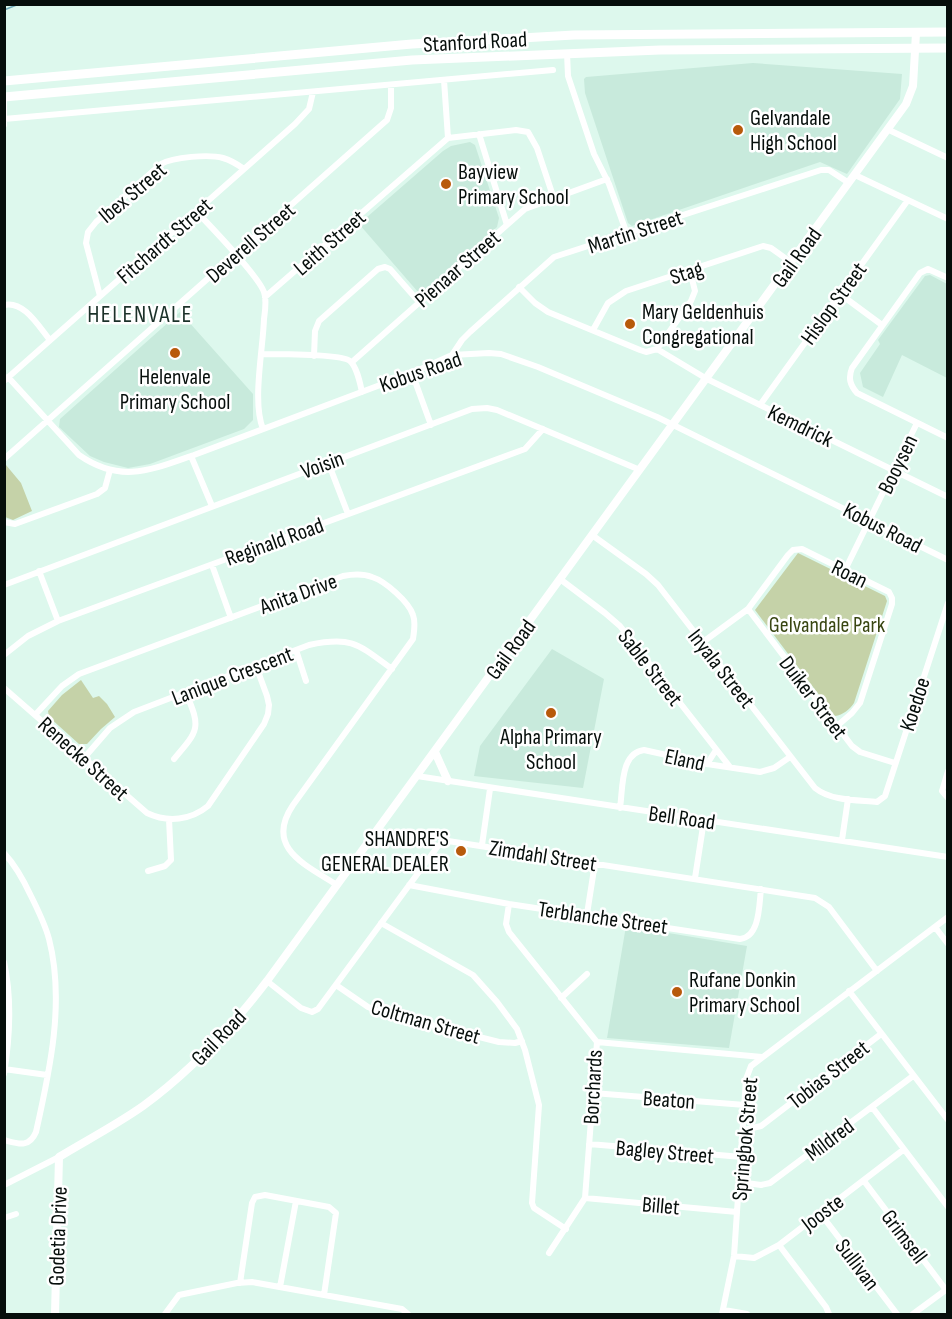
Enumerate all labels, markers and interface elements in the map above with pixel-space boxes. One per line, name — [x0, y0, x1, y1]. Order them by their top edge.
street label: Stanford Road — [422, 26, 528, 59]
place label: Gelvandale High School — [750, 105, 837, 157]
marker: Gelvandale High School — [731, 123, 745, 137]
street label: Ibex Street — [93, 157, 173, 229]
place label: Bayview Primary School — [458, 159, 569, 211]
marker: Bayview Primary School — [439, 177, 453, 191]
street label: Fitchardt Street — [112, 192, 218, 290]
street label: Deverell Street — [201, 197, 301, 289]
street label: Leith Street — [288, 204, 372, 282]
street label: Martin Street — [585, 204, 687, 260]
street label: Gail Road — [766, 223, 828, 293]
street label: Pienaar Street — [410, 224, 507, 314]
street label: Stag — [666, 255, 707, 291]
street label: Hislop Street — [795, 257, 873, 350]
place label: Mary Geldenhuis Congregational — [642, 299, 764, 351]
district label: HELENVALE — [87, 300, 193, 329]
marker: Mary Geldenhuis Congregational — [623, 317, 637, 331]
marker: Helenvale Primary School — [168, 346, 182, 360]
street label: Kobus Road — [376, 346, 465, 399]
place label: Helenvale Primary School — [120, 364, 230, 416]
street label: Kemdrick — [763, 399, 838, 454]
street label: Booysen — [873, 431, 924, 499]
street label: Voisin — [297, 445, 348, 486]
street label: Kobus Road — [838, 497, 926, 560]
street label: Reginald Road — [222, 512, 327, 573]
street label: Roan — [827, 554, 872, 595]
street label: Anita Drive — [255, 568, 341, 621]
park label: Gelvandale Park — [769, 612, 886, 639]
street label: Gail Road — [480, 615, 542, 685]
street label: Sable Street — [612, 624, 688, 712]
street label: Inyala Street — [682, 624, 760, 714]
street label: Lanique Crescent — [168, 641, 297, 712]
street label: Duiker Street — [773, 651, 853, 745]
street label: Koedoe — [894, 674, 937, 735]
marker: Alpha Primary School — [544, 706, 558, 720]
street label: Renecke Street — [32, 711, 134, 807]
place label: Alpha Primary School — [499, 724, 602, 776]
street label: Eland — [662, 743, 707, 778]
street label: Bell Road — [647, 800, 717, 837]
place label: SHANDRE'S GENERAL DEALER — [321, 826, 449, 878]
street label: Zimdahl Street — [487, 835, 599, 878]
marker: SHANDRE'S GENERAL DEALER — [454, 844, 468, 858]
street label: Terblanche Street — [536, 896, 670, 941]
place label: Rufane Donkin Primary School — [689, 967, 800, 1019]
marker: Rufane Donkin Primary School — [670, 985, 684, 999]
street label: Coltman Street — [368, 994, 484, 1051]
street label: Gail Road — [186, 1004, 252, 1072]
street label: Tobias Street — [783, 1035, 875, 1115]
street label: Borchards — [578, 1049, 609, 1125]
street label: Springbok Street — [727, 1076, 764, 1202]
street label: Beaton — [642, 1085, 696, 1116]
street label: Mildred — [800, 1113, 860, 1167]
street label: Bagley Street — [615, 1135, 715, 1170]
street label: Godetia Drive — [43, 1186, 74, 1286]
street label: Jooste — [796, 1189, 849, 1238]
street label: Billet — [641, 1191, 681, 1222]
street label: Grimsell — [875, 1205, 933, 1269]
street label: Sullivan — [829, 1234, 885, 1296]

